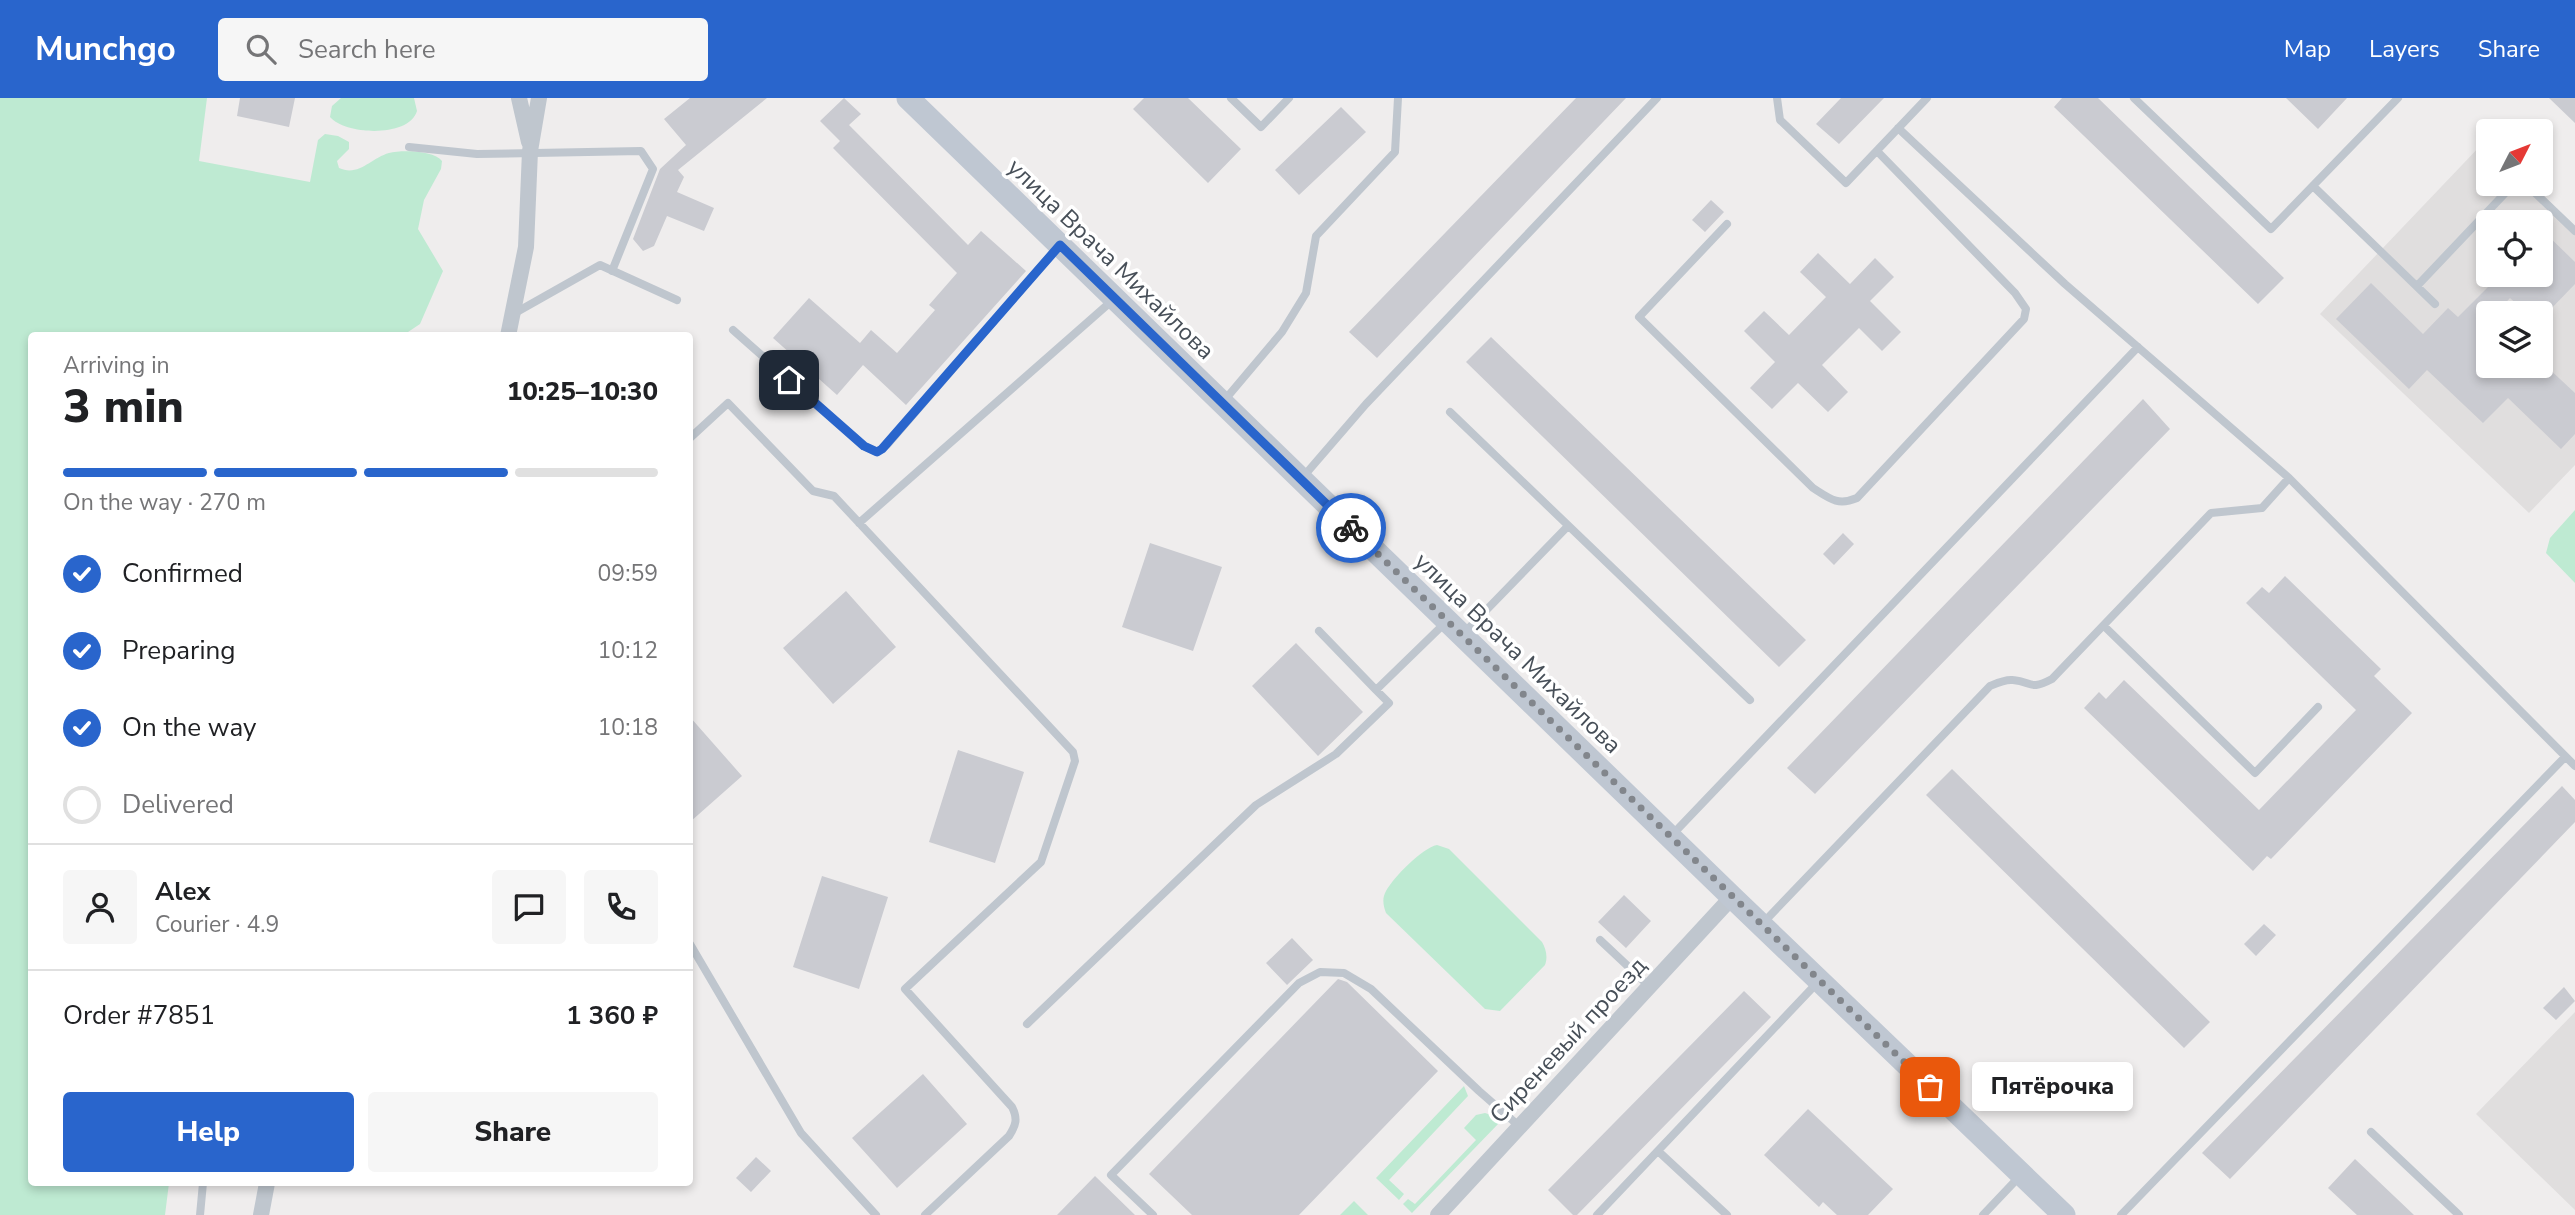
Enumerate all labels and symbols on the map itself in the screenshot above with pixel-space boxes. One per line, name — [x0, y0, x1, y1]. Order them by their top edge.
north arrow — [2476, 119, 2553, 196]
street label: улица Врача Михайлова — [1000, 151, 1222, 367]
pin — [759, 350, 819, 410]
courier — [1316, 493, 1386, 563]
street label: улица Врача Михайлова — [1407, 545, 1629, 761]
street label: Сиреневый проезд — [1482, 950, 1654, 1130]
pin — [1900, 1057, 1960, 1117]
callout: Пятёрочка — [1972, 1062, 2133, 1112]

